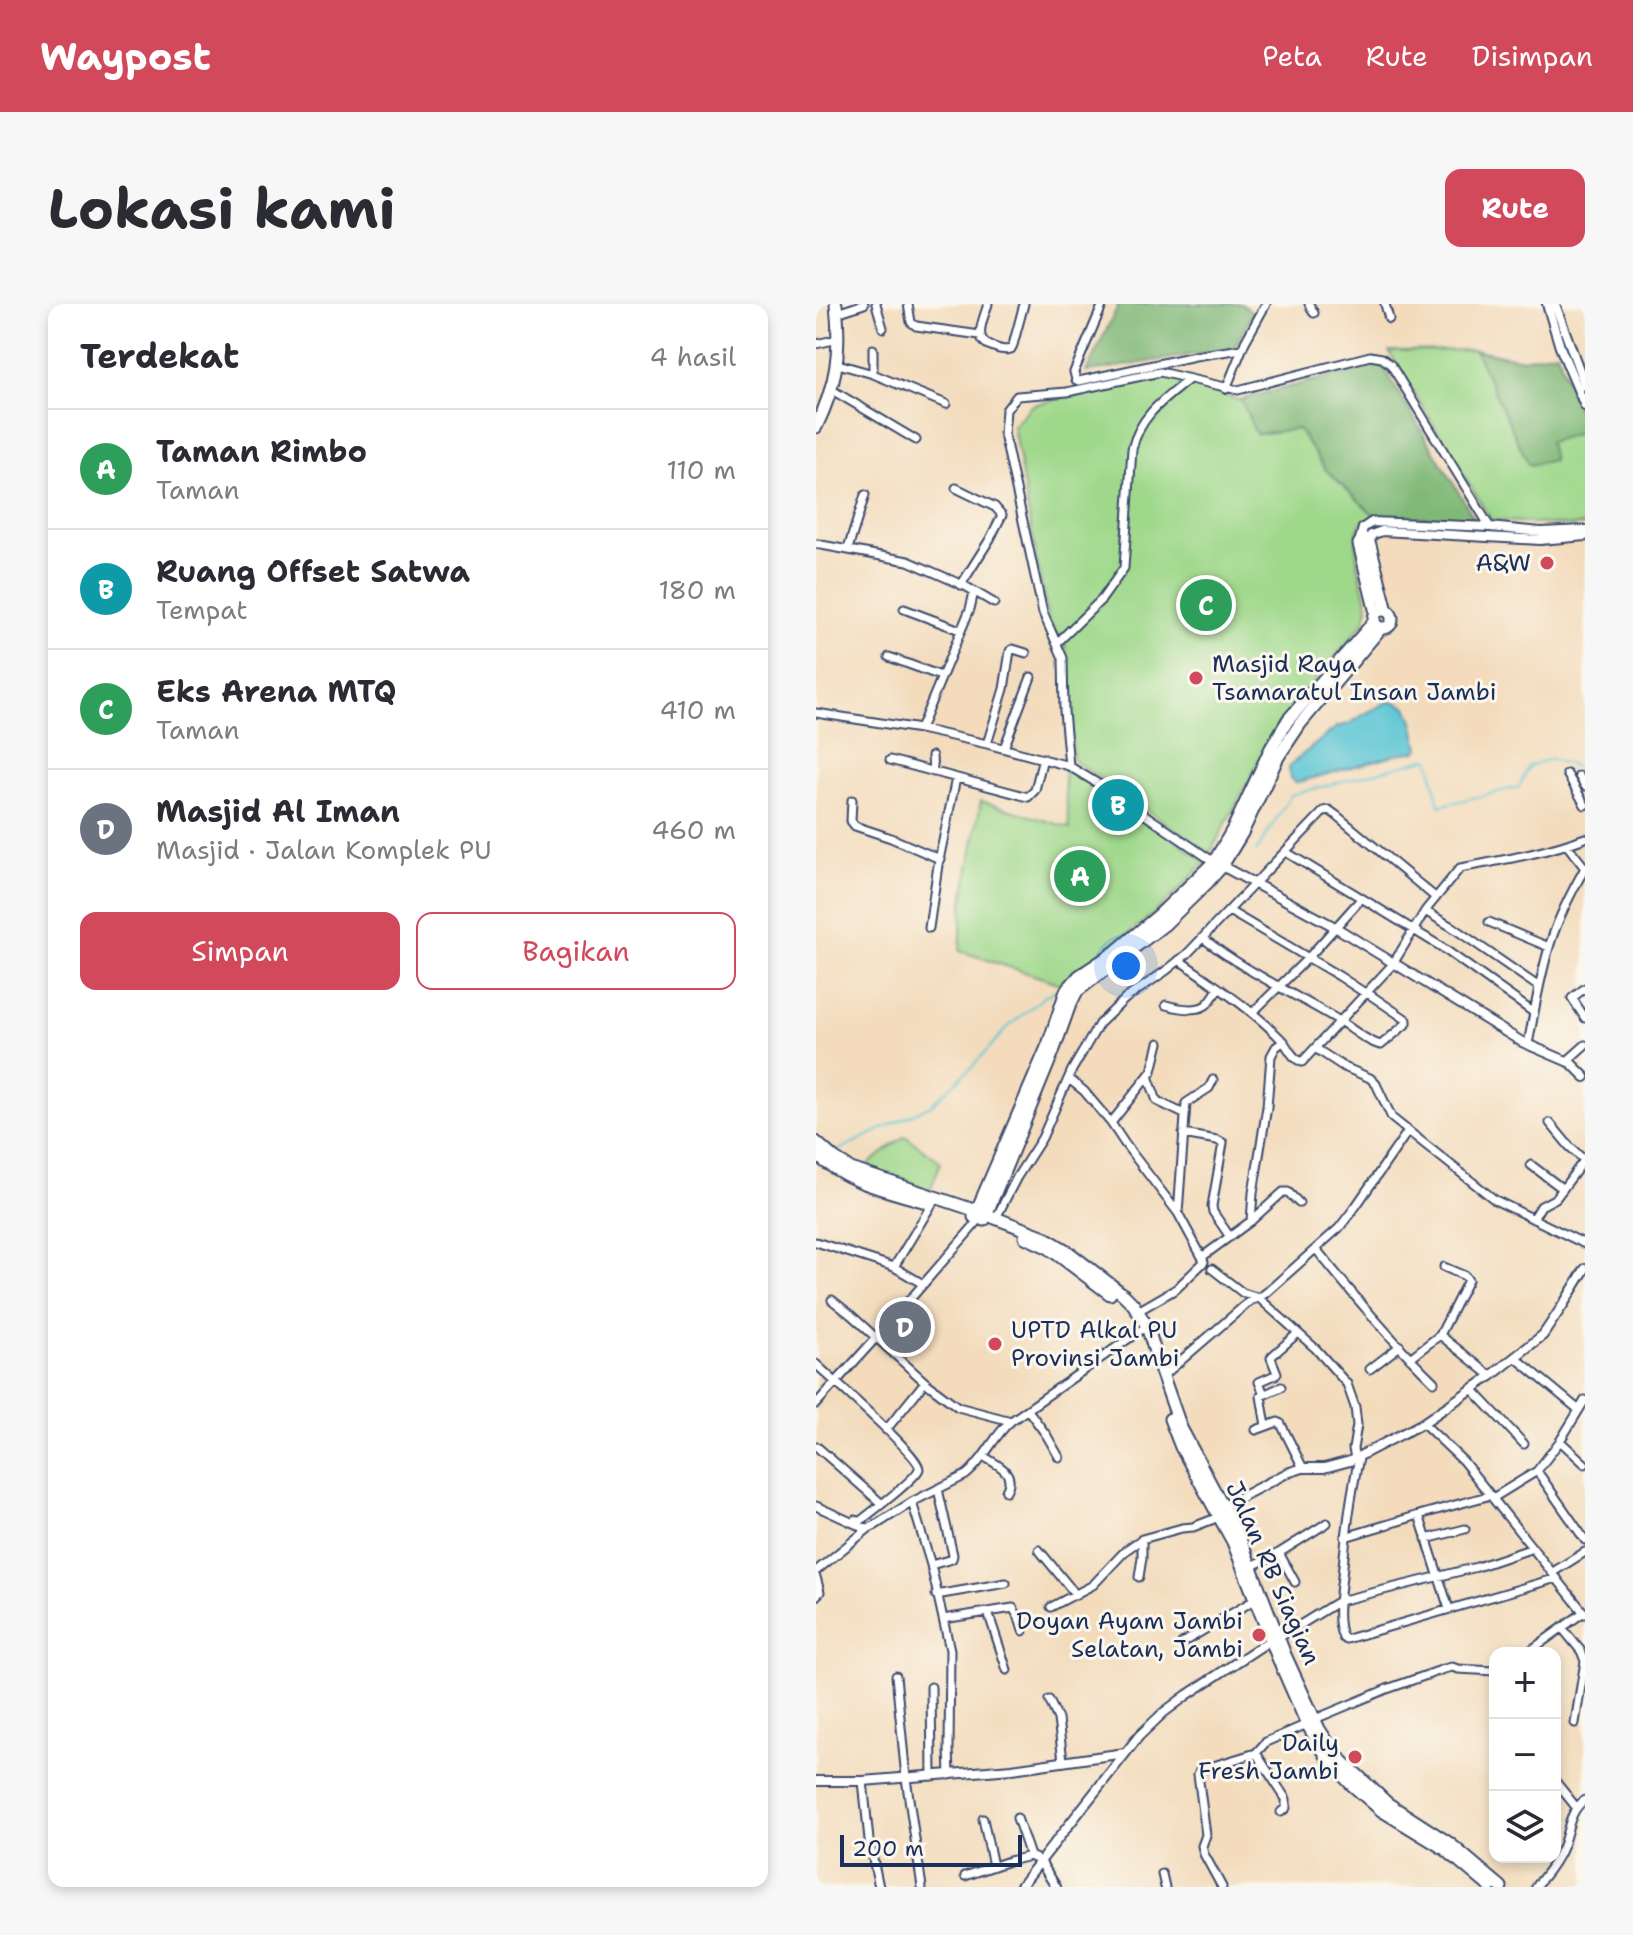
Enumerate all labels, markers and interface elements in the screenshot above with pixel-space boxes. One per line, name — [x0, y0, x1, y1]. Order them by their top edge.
text: Waypost — [40, 31, 211, 82]
text: Peta — [1262, 37, 1322, 75]
text: Rute — [1366, 37, 1428, 75]
text: Disimpan — [1472, 37, 1593, 75]
button: Rute — [1445, 169, 1585, 247]
text: Lokasi kami — [48, 171, 396, 246]
text: Terdekat — [80, 333, 239, 379]
text: 4 hasil — [650, 339, 736, 374]
text: Taman Rimbo — [156, 431, 367, 472]
text: A — [96, 452, 116, 487]
text: 110 m — [666, 452, 736, 487]
text: Taman — [156, 472, 239, 507]
place label: A&W — [1476, 547, 1531, 579]
text: Ruang Offset Satwa — [156, 551, 470, 592]
marker: A&W — [1538, 554, 1556, 572]
text: B — [98, 572, 114, 607]
text: 180 m — [658, 572, 736, 607]
pin: C — [1180, 575, 1232, 635]
text: Tempat — [156, 592, 248, 627]
place label: Masjid Raya Tsamaratul Insan Jambi — [1212, 648, 1497, 708]
marker: Masjid Raya Tsamaratul Insan Jambi — [1187, 669, 1205, 687]
text: Eks Arena MTQ — [156, 671, 397, 712]
text: C — [98, 692, 114, 727]
text: 410 m — [659, 692, 736, 727]
text: Taman — [156, 712, 239, 747]
pin: B — [1092, 775, 1144, 835]
text: Masjid Al Iman — [156, 791, 400, 832]
text: D — [97, 812, 115, 847]
text: 460 m — [651, 812, 736, 847]
text: Masjid · Jalan Komplek PU — [156, 832, 492, 867]
pin: A — [1054, 846, 1106, 906]
button: Simpan — [80, 912, 400, 990]
button: Bagikan — [416, 912, 736, 990]
your location — [1106, 946, 1146, 986]
pin: D — [879, 1297, 931, 1357]
place label: UPTD Alkal PU Provinsi Jambi — [1011, 1314, 1180, 1374]
marker: UPTD Alkal PU Provinsi Jambi — [986, 1335, 1004, 1353]
street label: Jalan RB Siagian — [1218, 1476, 1328, 1670]
place label: Doyan Ayam Jambi Selatan, Jambi — [1016, 1605, 1243, 1665]
marker: Doyan Ayam Jambi Selatan, Jambi — [1250, 1626, 1268, 1644]
map controls — [1489, 1647, 1561, 1863]
button: + — [1489, 1647, 1561, 1719]
button: − — [1489, 1719, 1561, 1791]
place label: Daily Fresh Jambi — [1198, 1727, 1339, 1787]
marker: Daily Fresh Jambi — [1346, 1748, 1364, 1766]
button: layers — [1489, 1791, 1561, 1863]
scale bar — [840, 1831, 1022, 1867]
text: 200 m — [852, 1834, 924, 1863]

